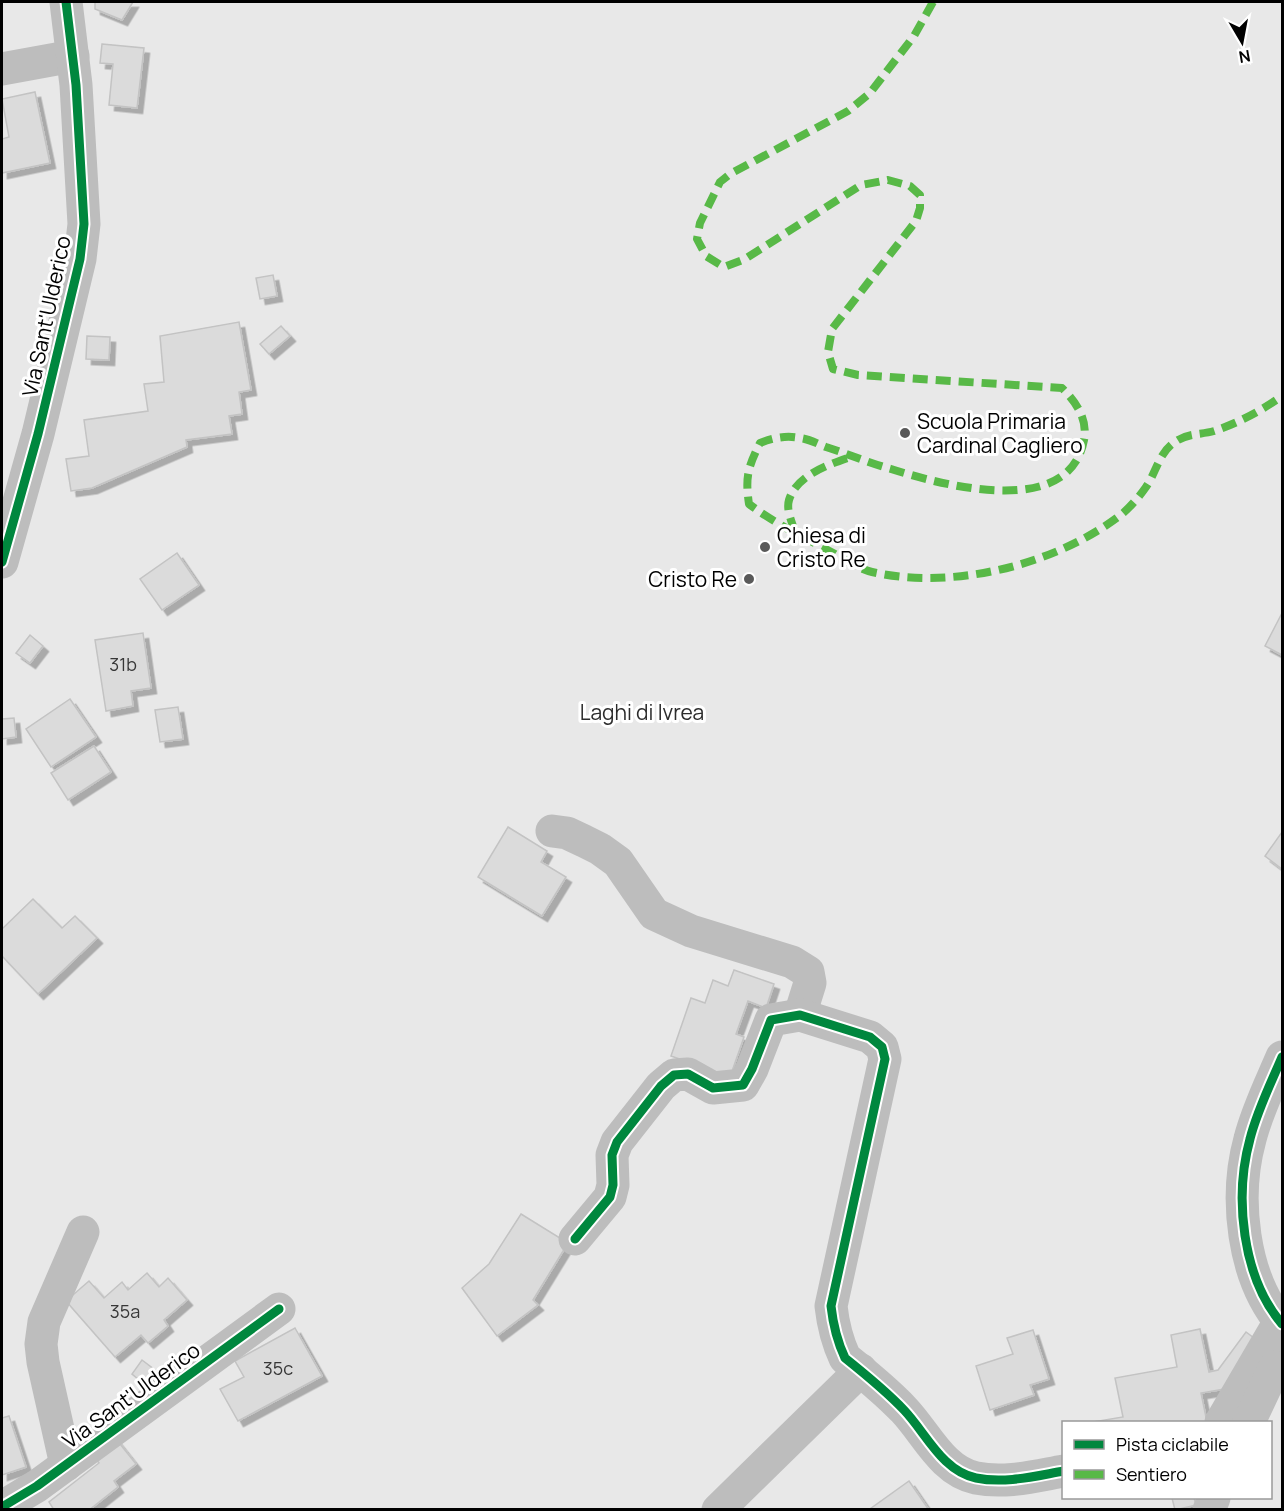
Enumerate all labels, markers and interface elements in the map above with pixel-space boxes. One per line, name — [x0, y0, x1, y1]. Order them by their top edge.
north arrow — [1212, 12, 1272, 72]
text: N — [1237, 45, 1252, 69]
street label: Via Sant'Ulderico — [15, 233, 77, 399]
place label: Scuola Primaria Cardinal Cagliero — [917, 407, 1083, 459]
marker: Scuola Primaria Cardinal Cagliero — [898, 426, 912, 440]
place label: Chiesa di Cristo Re — [777, 521, 866, 573]
marker: Chiesa di Cristo Re — [758, 540, 772, 554]
place label: Cristo Re — [648, 565, 737, 593]
marker: Cristo Re — [742, 572, 756, 586]
house number: 31b — [109, 652, 137, 676]
park label: Laghi di Ivrea — [580, 698, 704, 726]
house number: 35a — [110, 1299, 140, 1323]
street label: Via Sant'Ulderico — [57, 1336, 205, 1454]
house number: 35c — [263, 1356, 293, 1380]
legend — [1062, 1421, 1272, 1499]
text: Pista ciclabile — [1116, 1432, 1229, 1456]
text: Sentiero — [1116, 1462, 1187, 1486]

